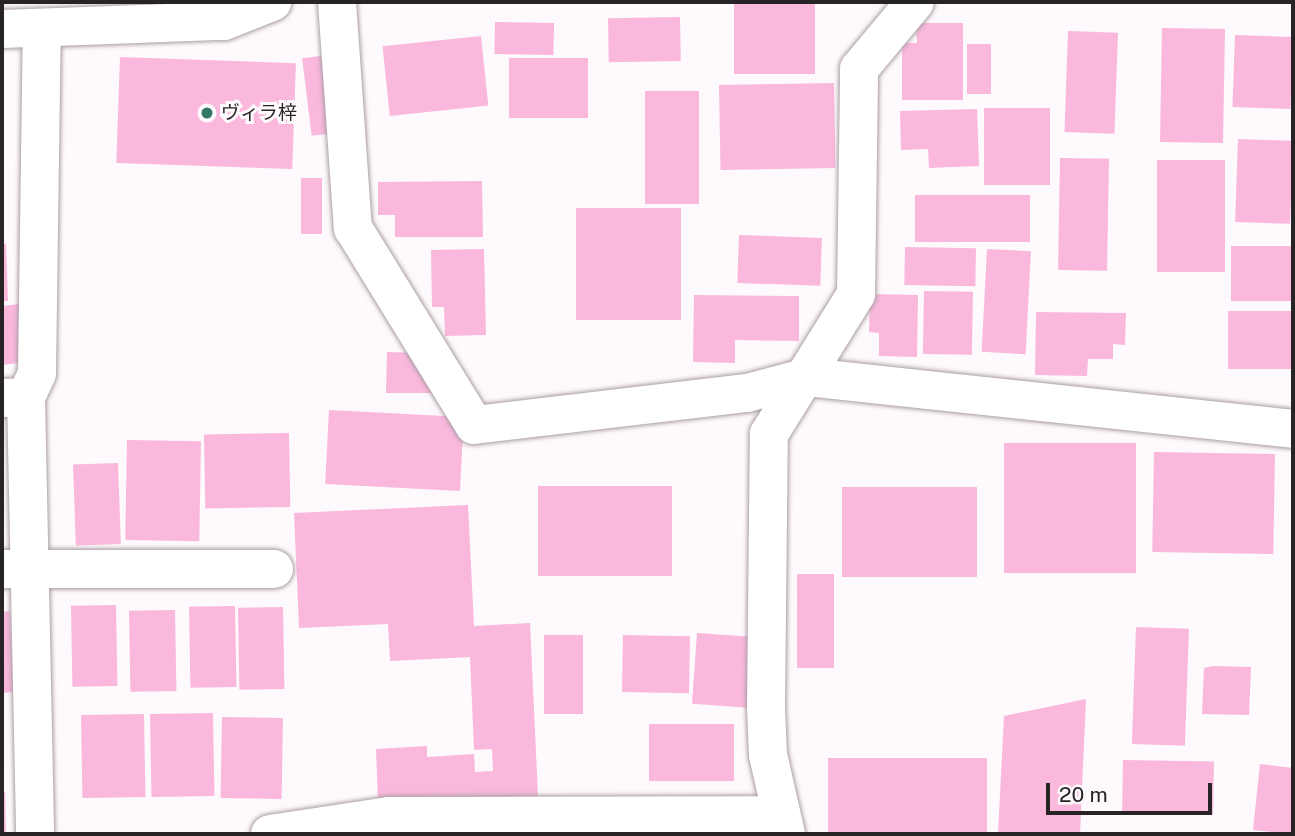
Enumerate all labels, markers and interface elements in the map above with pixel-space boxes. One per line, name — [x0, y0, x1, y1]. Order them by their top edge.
place label: ヴィラ梓 — [221, 102, 297, 124]
marker: ヴィラ梓 — [199, 105, 215, 121]
scale bar — [1050, 770, 1216, 814]
text: 20 m — [1059, 782, 1108, 807]

